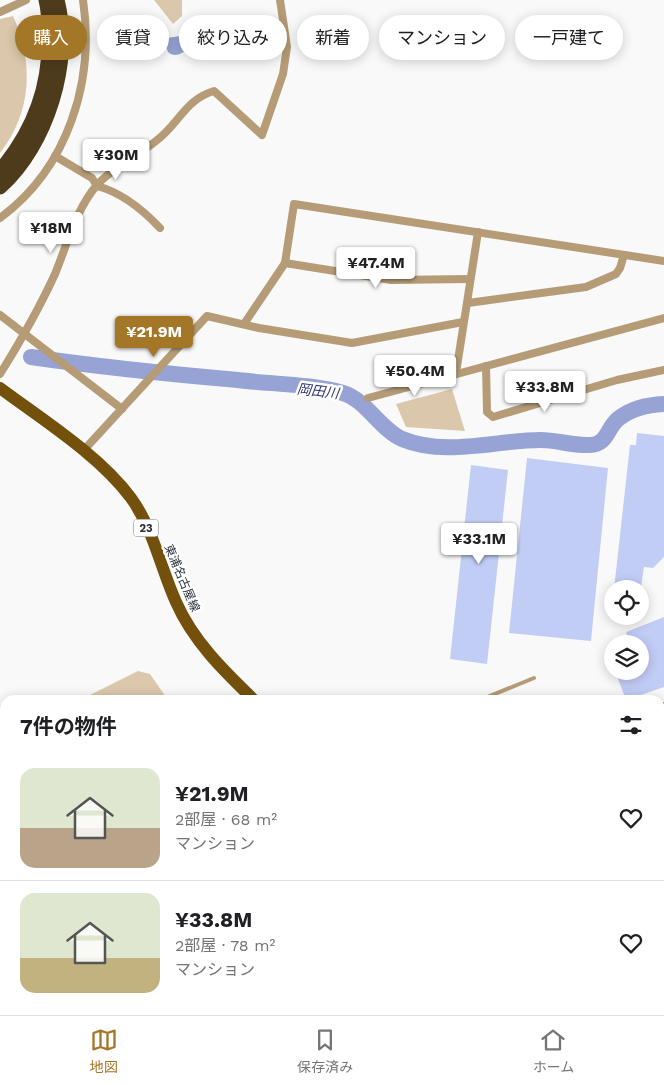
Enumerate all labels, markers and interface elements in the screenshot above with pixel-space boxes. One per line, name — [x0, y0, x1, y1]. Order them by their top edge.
chip: 購入 — [15, 15, 87, 60]
chip: 賃貸 — [97, 15, 169, 60]
chip: 絞り込み — [179, 15, 287, 60]
chip: 新着 — [297, 15, 369, 60]
chip: マンション — [379, 15, 505, 60]
chip: 一戸建て — [515, 15, 623, 60]
pin: ¥30M — [86, 138, 146, 181]
text: ¥30M — [93, 145, 139, 164]
pin: ¥18M — [21, 212, 81, 254]
text: ¥18M — [30, 218, 72, 237]
pin: ¥47.4M — [335, 246, 417, 289]
text: ¥47.4M — [347, 253, 405, 272]
pin: ¥21.9M — [113, 316, 195, 358]
text: ¥21.9M — [126, 322, 182, 341]
pin: ¥50.4M — [374, 354, 456, 397]
text: ¥50.4M — [385, 361, 445, 380]
pin: ¥33.8M — [504, 370, 586, 413]
text: ¥33.8M — [516, 377, 574, 396]
water label: 岡田川 — [296, 381, 342, 402]
road number: 23 — [134, 520, 158, 536]
pin: ¥33.1M — [438, 522, 520, 565]
text: ¥33.1M — [452, 529, 506, 548]
street label: 東浦名古屋線 — [161, 542, 203, 614]
map controls — [604, 580, 649, 680]
button: locate — [604, 580, 649, 625]
button: layers — [604, 635, 649, 680]
icon: filters — [617, 711, 645, 739]
text: 7件の物件 — [20, 714, 117, 739]
text: ¥21.9M — [175, 781, 249, 806]
icon: home — [60, 788, 120, 848]
icon: heart — [617, 804, 645, 832]
text: 2部屋 · 68 m² — [175, 810, 277, 829]
text: マンション — [175, 834, 255, 853]
text: ¥33.8M — [175, 907, 252, 932]
icon: home — [60, 913, 120, 973]
icon: heart — [617, 929, 645, 957]
text: 2部屋 · 78 m² — [175, 936, 275, 955]
text: マンション — [175, 960, 255, 979]
tab: 地図 — [90, 1026, 118, 1076]
tab: 保存済み — [297, 1026, 353, 1076]
tab: ホーム — [533, 1026, 574, 1076]

